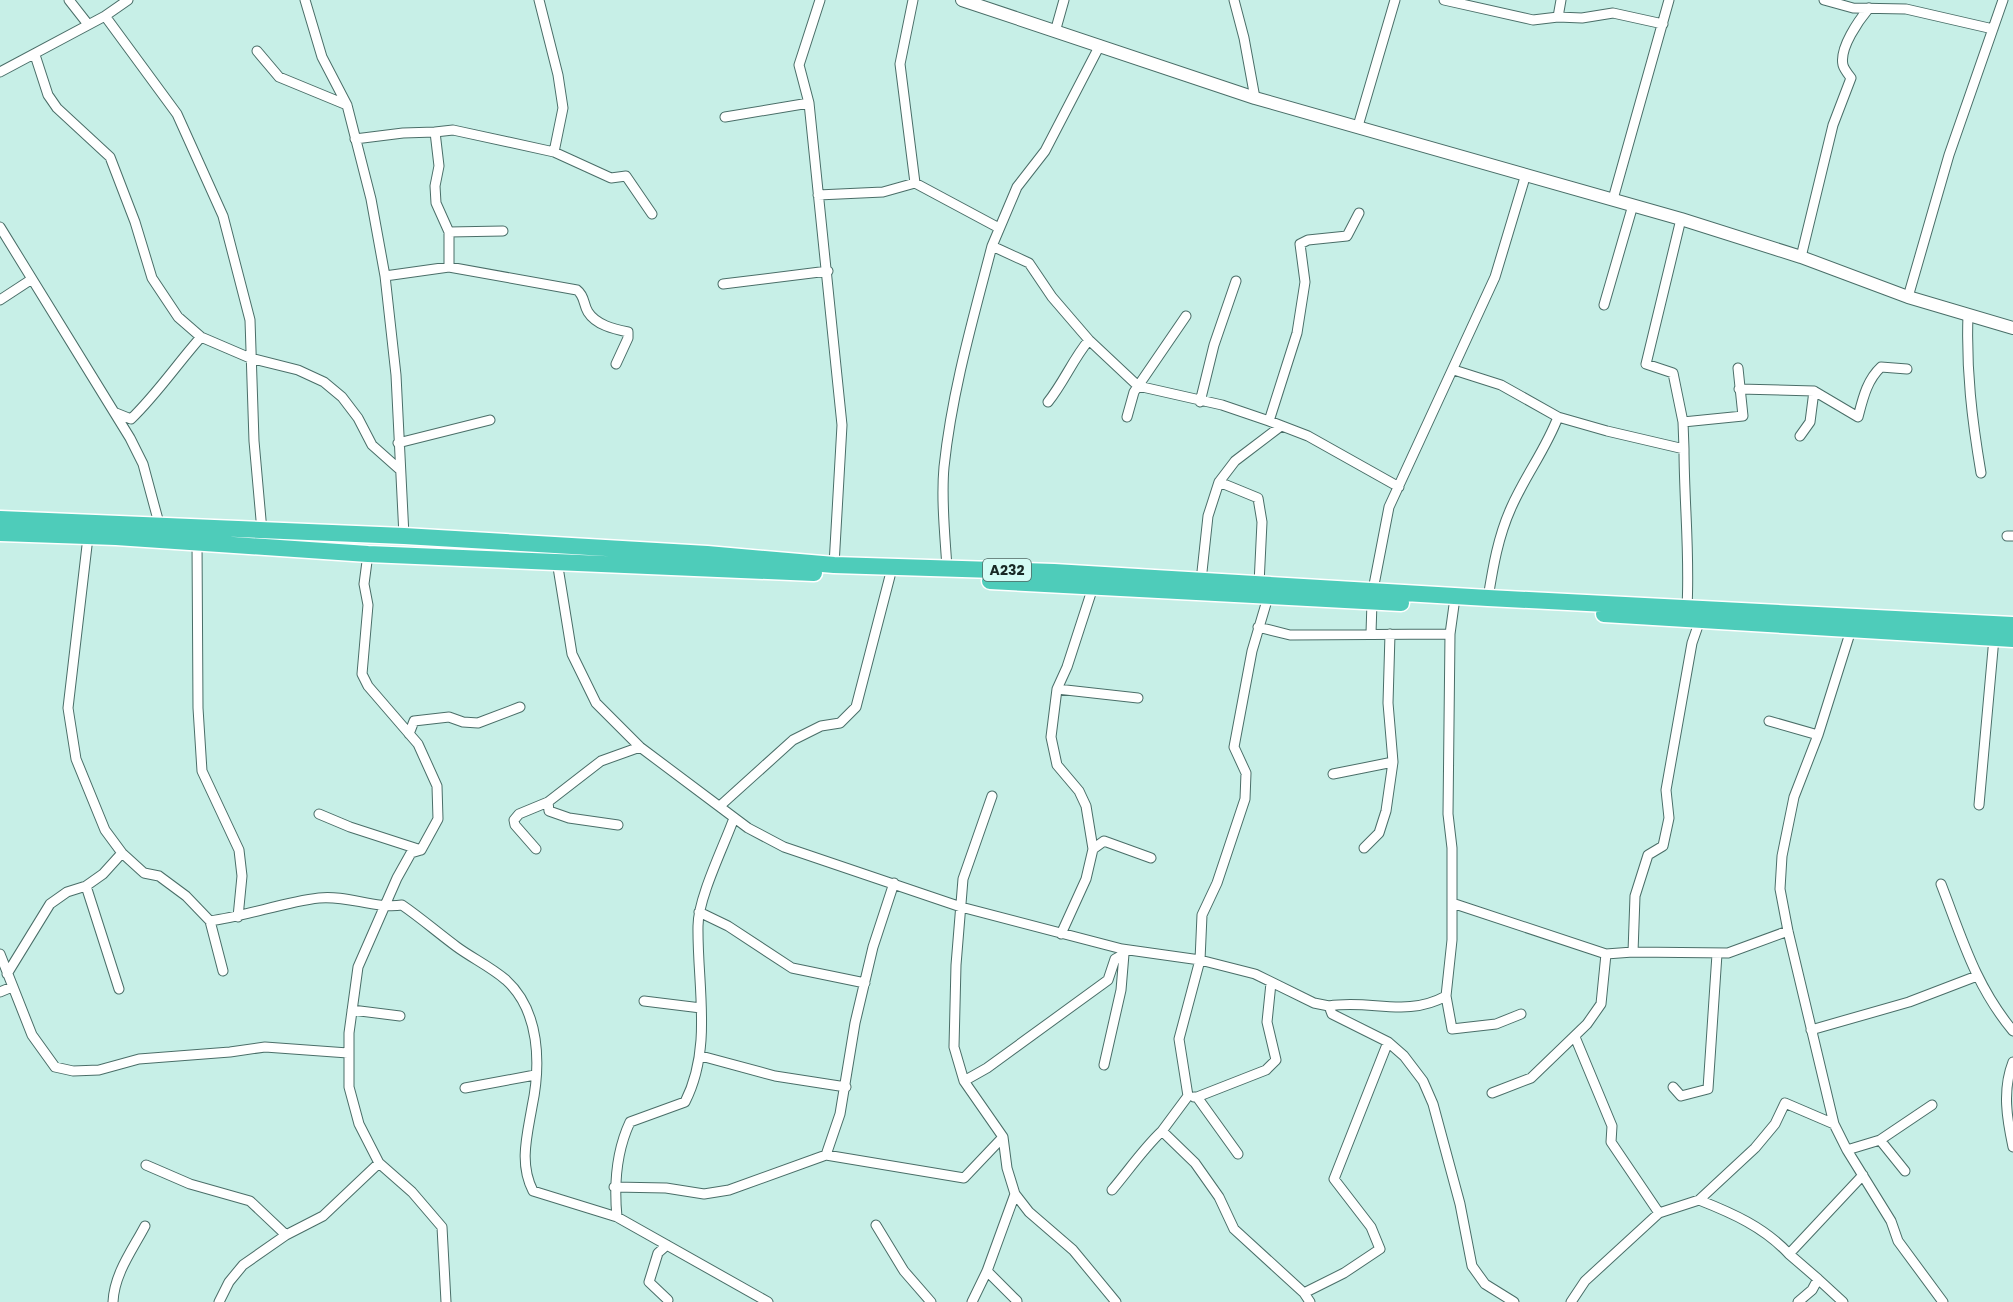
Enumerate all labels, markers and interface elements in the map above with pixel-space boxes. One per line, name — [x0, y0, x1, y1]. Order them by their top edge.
road number: A232 — [983, 559, 1031, 581]

